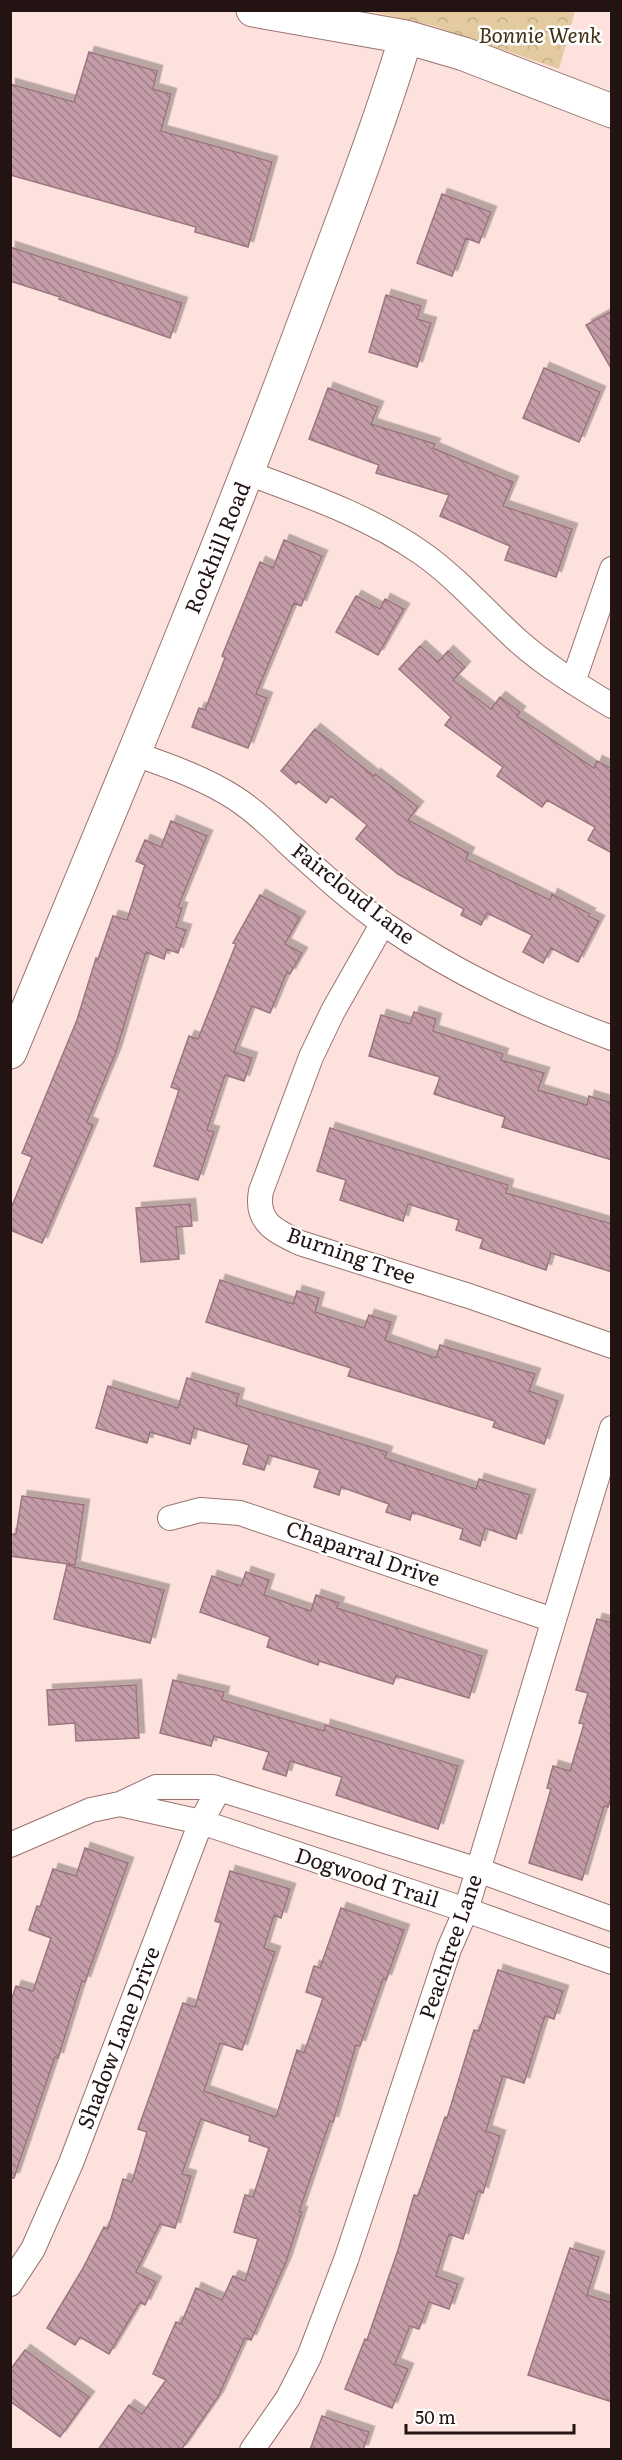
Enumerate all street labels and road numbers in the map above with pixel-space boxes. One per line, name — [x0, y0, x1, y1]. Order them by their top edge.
street label: Rockhill Road — [175, 476, 256, 618]
street label: Faircloud Lane — [286, 834, 423, 950]
street label: Burning Tree — [283, 1217, 420, 1290]
street label: Chaparral Drive — [283, 1511, 445, 1593]
street label: Dogwood Trail — [292, 1838, 444, 1914]
street label: Peachtree Lane — [409, 1870, 488, 2023]
street label: Shadow Lane Drive — [68, 1941, 166, 2133]

